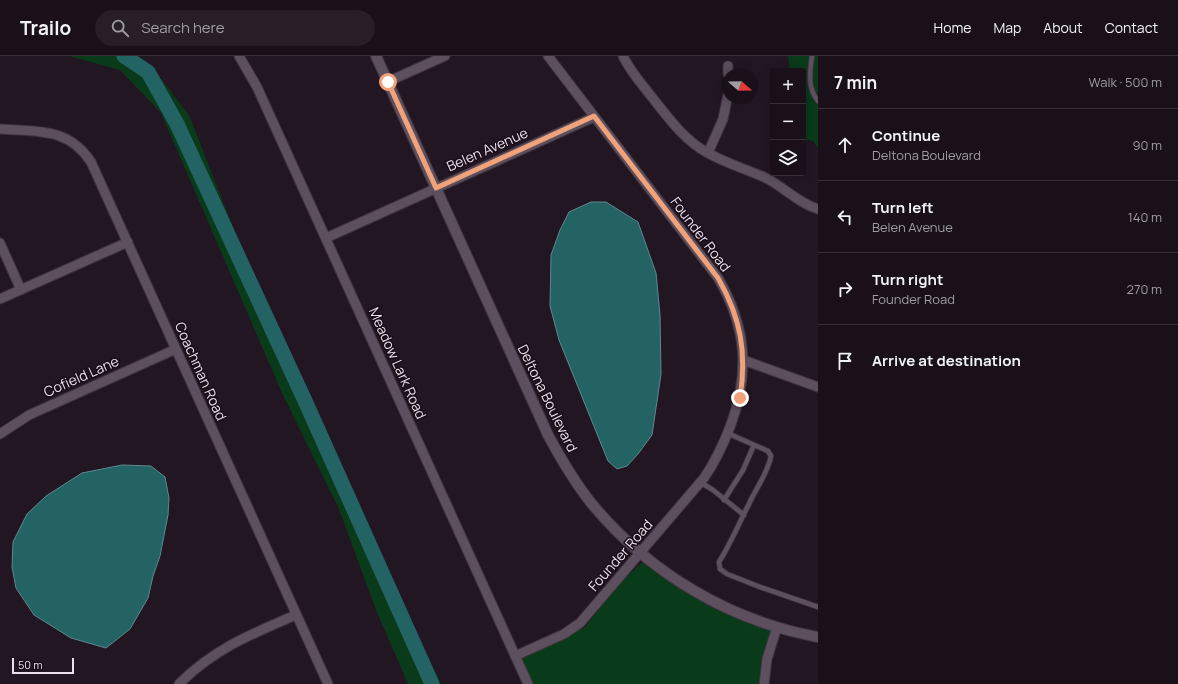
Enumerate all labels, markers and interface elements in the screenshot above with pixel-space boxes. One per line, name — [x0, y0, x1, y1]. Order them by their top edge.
search box — [95, 10, 375, 46]
text: Trailo — [20, 15, 71, 41]
icon: search — [109, 17, 131, 39]
text: Search here — [141, 17, 225, 38]
text: Home — [934, 18, 971, 37]
text: Map — [993, 18, 1021, 37]
text: About — [1043, 18, 1083, 37]
text: Contact — [1105, 18, 1158, 37]
north arrow — [722, 68, 758, 104]
map controls — [770, 68, 806, 176]
button: + — [770, 68, 806, 104]
text: 7 min — [834, 71, 877, 94]
route start — [379, 73, 397, 91]
text: Walk · 500 m — [1089, 73, 1162, 91]
button: − — [770, 104, 806, 140]
street label: Belen Avenue — [443, 123, 531, 175]
text: Continue — [872, 125, 940, 146]
icon: ahead — [834, 134, 856, 156]
text: 90 m — [1132, 136, 1162, 154]
button: layers — [770, 140, 806, 176]
text: Deltona Boulevard — [872, 146, 981, 164]
street label: Founder Road — [667, 193, 735, 275]
text: Turn left — [872, 197, 934, 218]
icon: left — [834, 206, 856, 228]
text: 140 m — [1128, 208, 1162, 226]
text: Belen Avenue — [872, 218, 953, 236]
text: Turn right — [872, 269, 943, 290]
icon: right — [834, 278, 856, 300]
text: 270 m — [1127, 280, 1162, 298]
text: Founder Road — [872, 290, 955, 308]
street label: Meadow Lark Road — [365, 304, 431, 422]
street label: Coachman Road — [171, 319, 231, 423]
street label: Deltona Boulevard — [514, 341, 582, 455]
icon: arrive — [834, 350, 856, 372]
text: Arrive at destination — [872, 350, 1021, 371]
street label: Cofield Lane — [40, 351, 122, 401]
route end — [731, 389, 749, 407]
street label: Founder Road — [584, 515, 656, 595]
scale bar — [12, 656, 74, 675]
text: 50 m — [18, 657, 43, 672]

